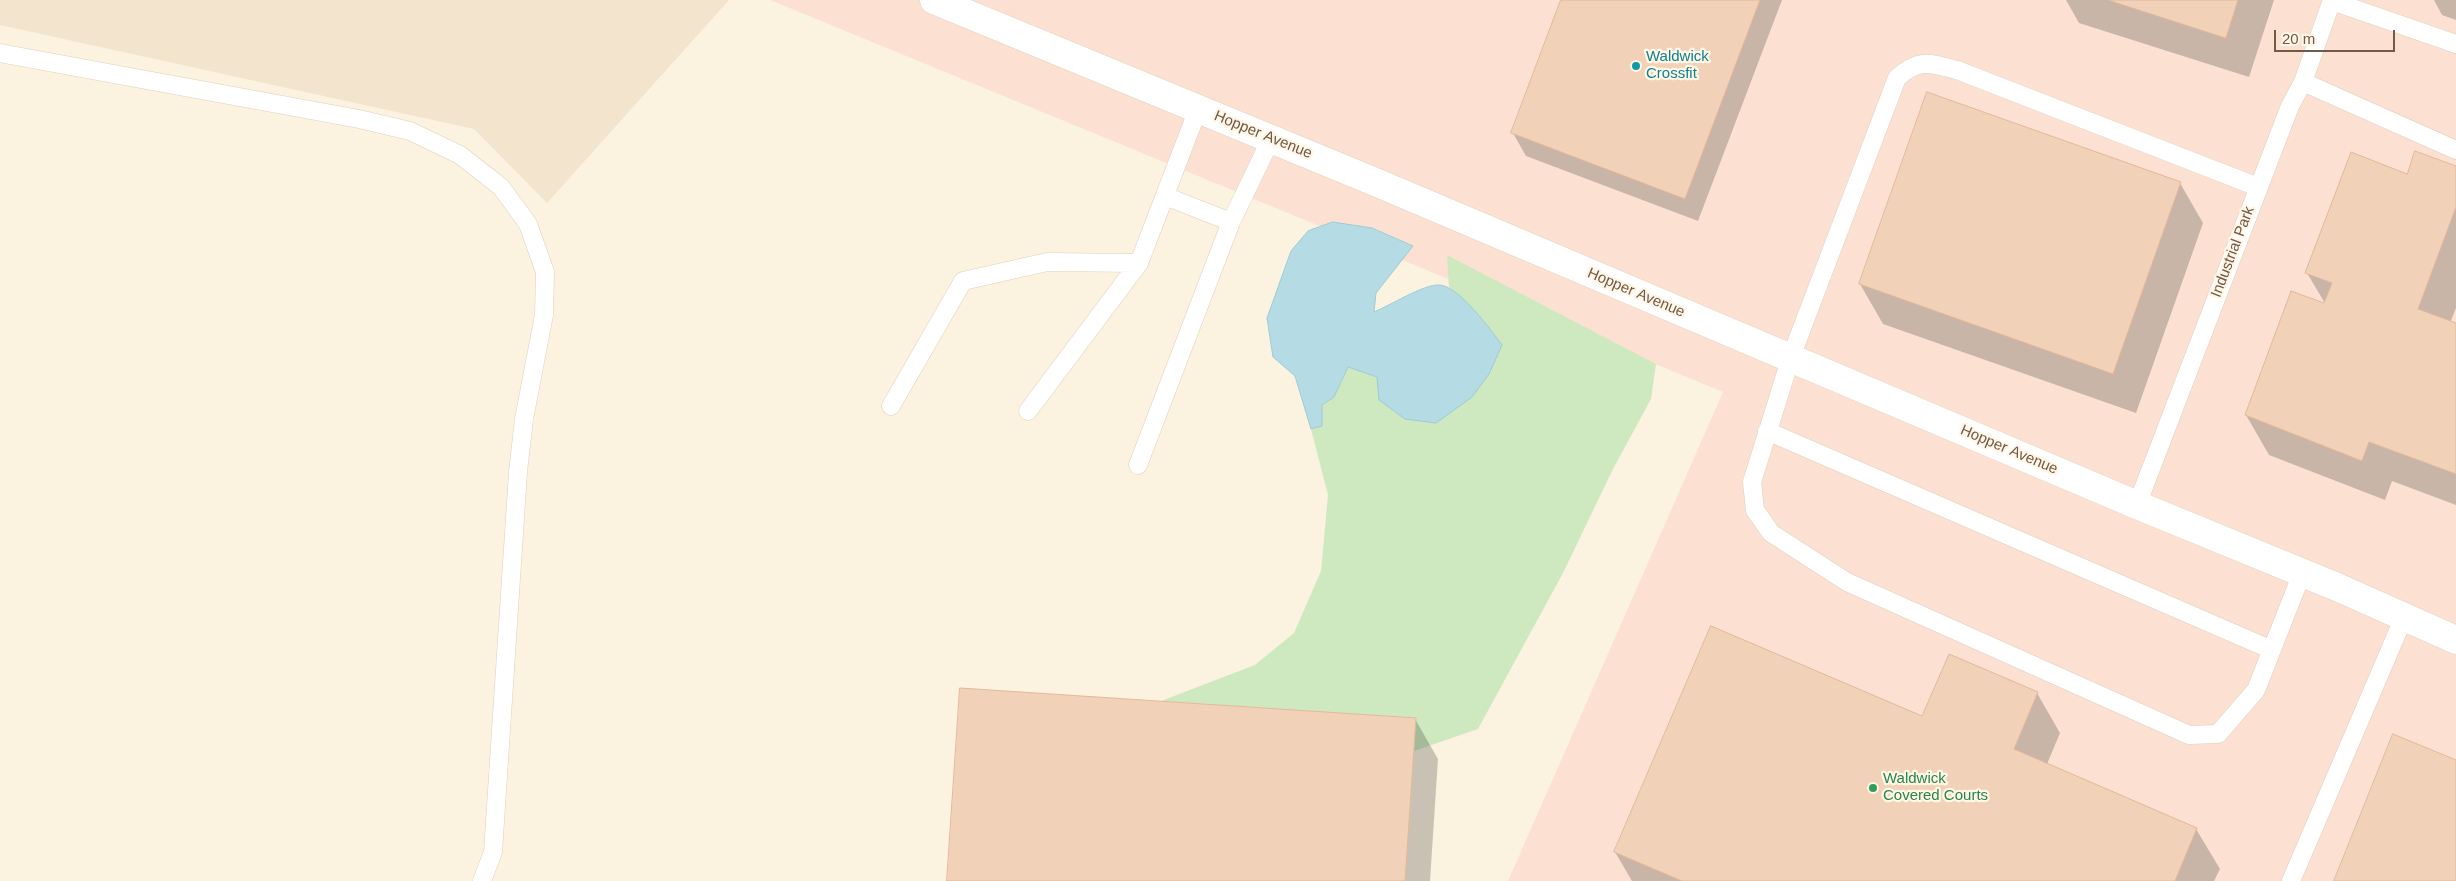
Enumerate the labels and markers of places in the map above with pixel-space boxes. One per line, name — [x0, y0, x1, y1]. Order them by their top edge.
place label: Waldwick Crossfit — [1646, 48, 1709, 83]
marker: Waldwick Crossfit — [1630, 60, 1642, 72]
place label: Waldwick Covered Courts — [1883, 770, 1988, 805]
marker: Waldwick Covered Courts — [1867, 782, 1879, 794]

